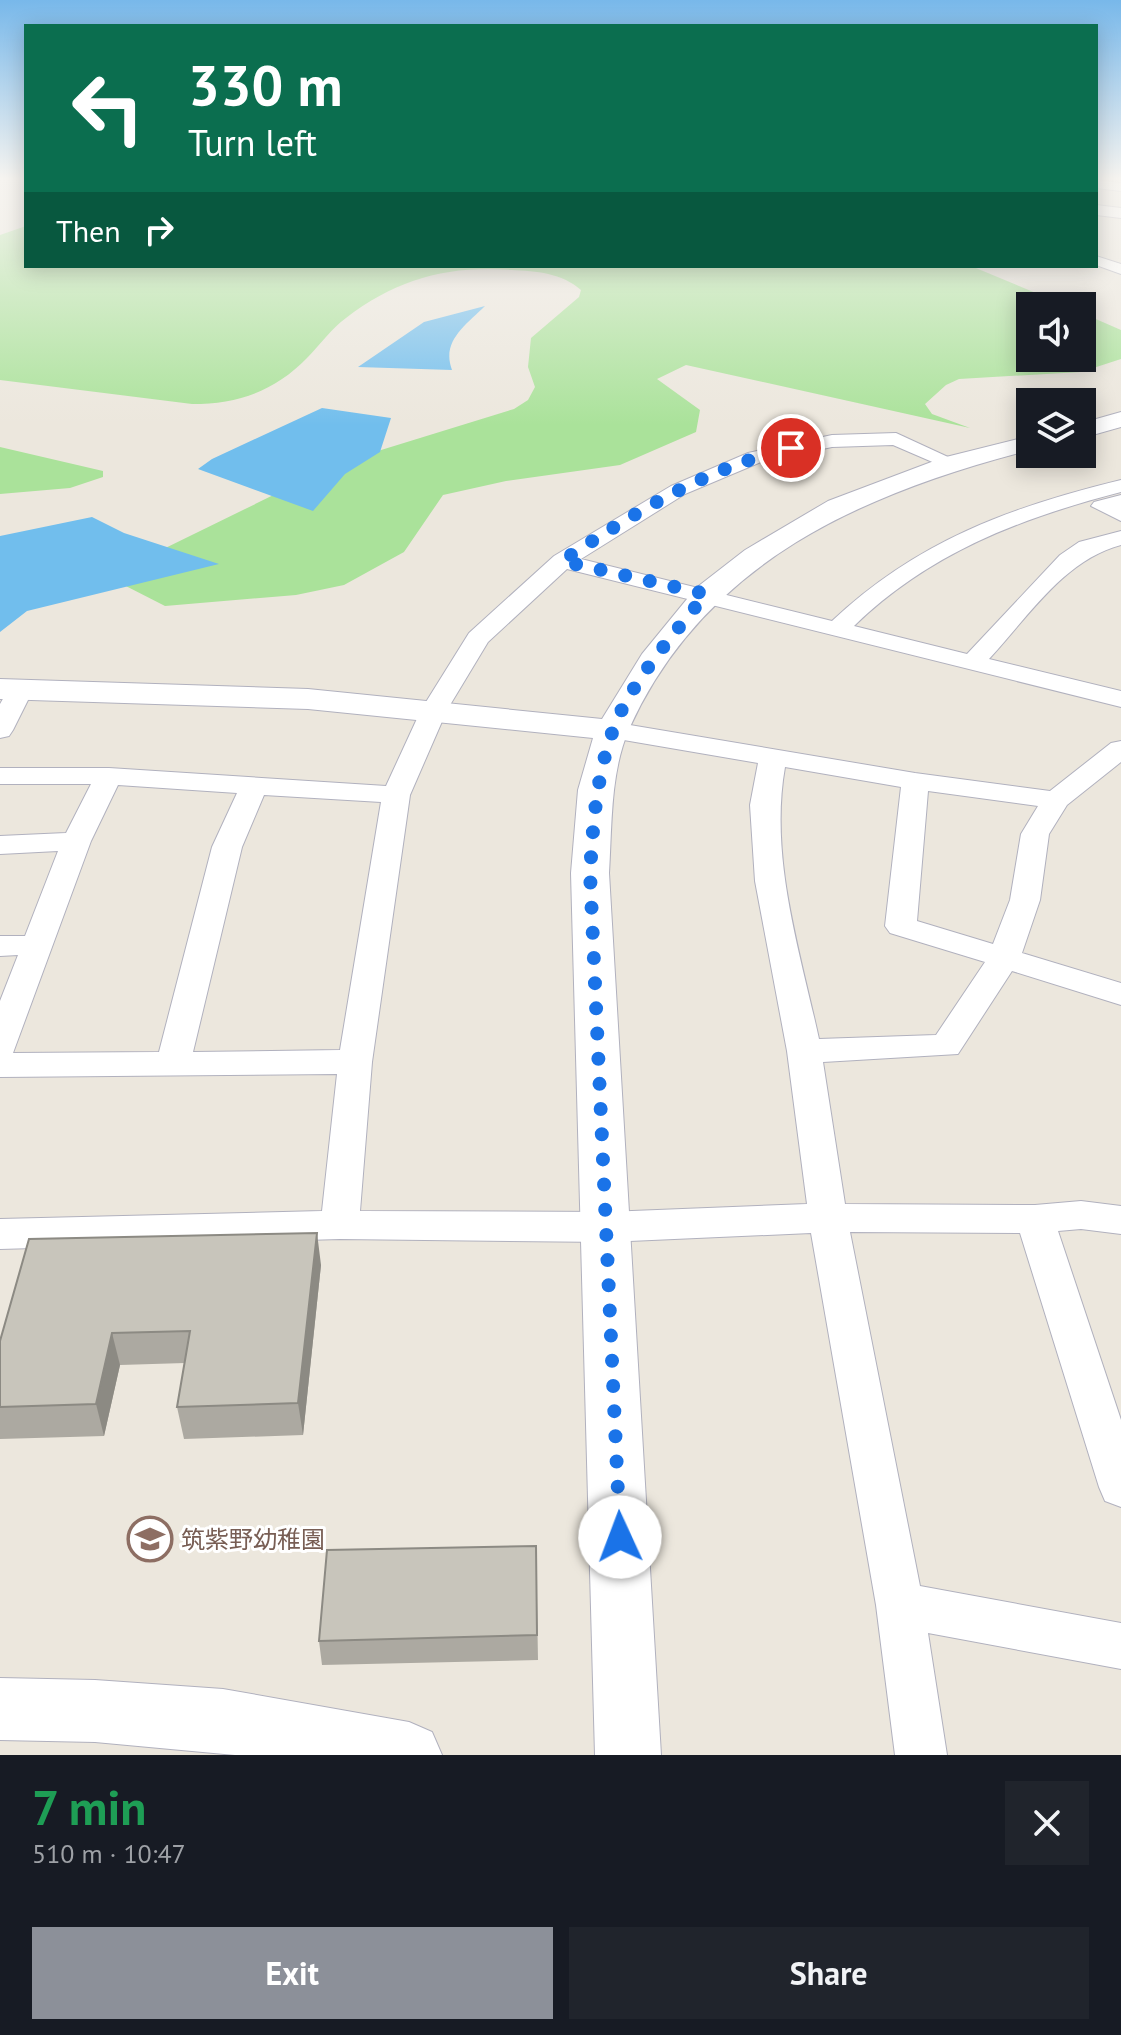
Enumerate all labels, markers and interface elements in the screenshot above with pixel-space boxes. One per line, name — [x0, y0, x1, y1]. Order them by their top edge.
text: 330 m — [188, 49, 343, 121]
icon: left — [56, 56, 160, 160]
text: Turn left — [188, 119, 317, 166]
icon: right — [137, 208, 181, 252]
text: Then — [56, 211, 121, 250]
map controls — [1016, 292, 1096, 468]
button: sound — [1016, 292, 1096, 372]
button: layers — [1016, 388, 1096, 468]
pin — [757, 414, 825, 482]
icon: arrive — [769, 426, 813, 470]
position arrow — [578, 1495, 662, 1579]
school or university icon: 筑紫野幼稚園 — [126, 1515, 174, 1563]
place label: 筑紫野幼稚園 — [181, 1524, 325, 1555]
text: 7 min — [32, 1776, 146, 1838]
button: close — [1005, 1781, 1089, 1865]
text: 510 m · 10:47 — [32, 1837, 186, 1870]
button: Exit — [32, 1927, 553, 2019]
button: Share — [569, 1927, 1089, 2019]

